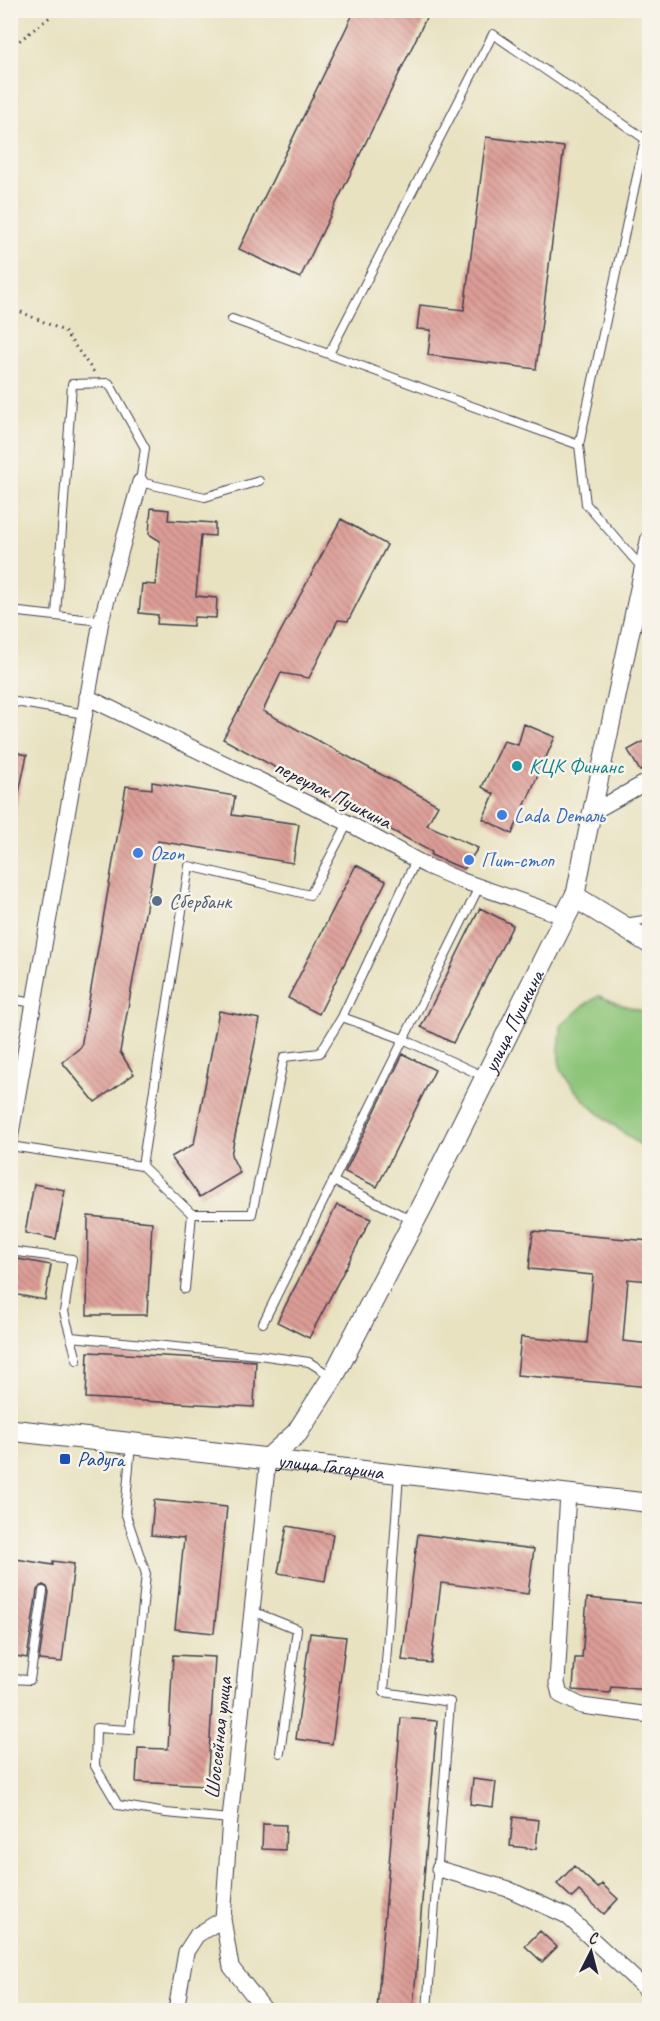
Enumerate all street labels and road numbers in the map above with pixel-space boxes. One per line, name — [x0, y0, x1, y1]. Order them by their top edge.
street label: переулок Пушкина — [270, 753, 397, 835]
street label: улица Пушкина — [476, 964, 551, 1079]
street label: улица Гагарина — [274, 1447, 387, 1485]
street label: Шоссейная улица — [199, 1674, 237, 1800]

